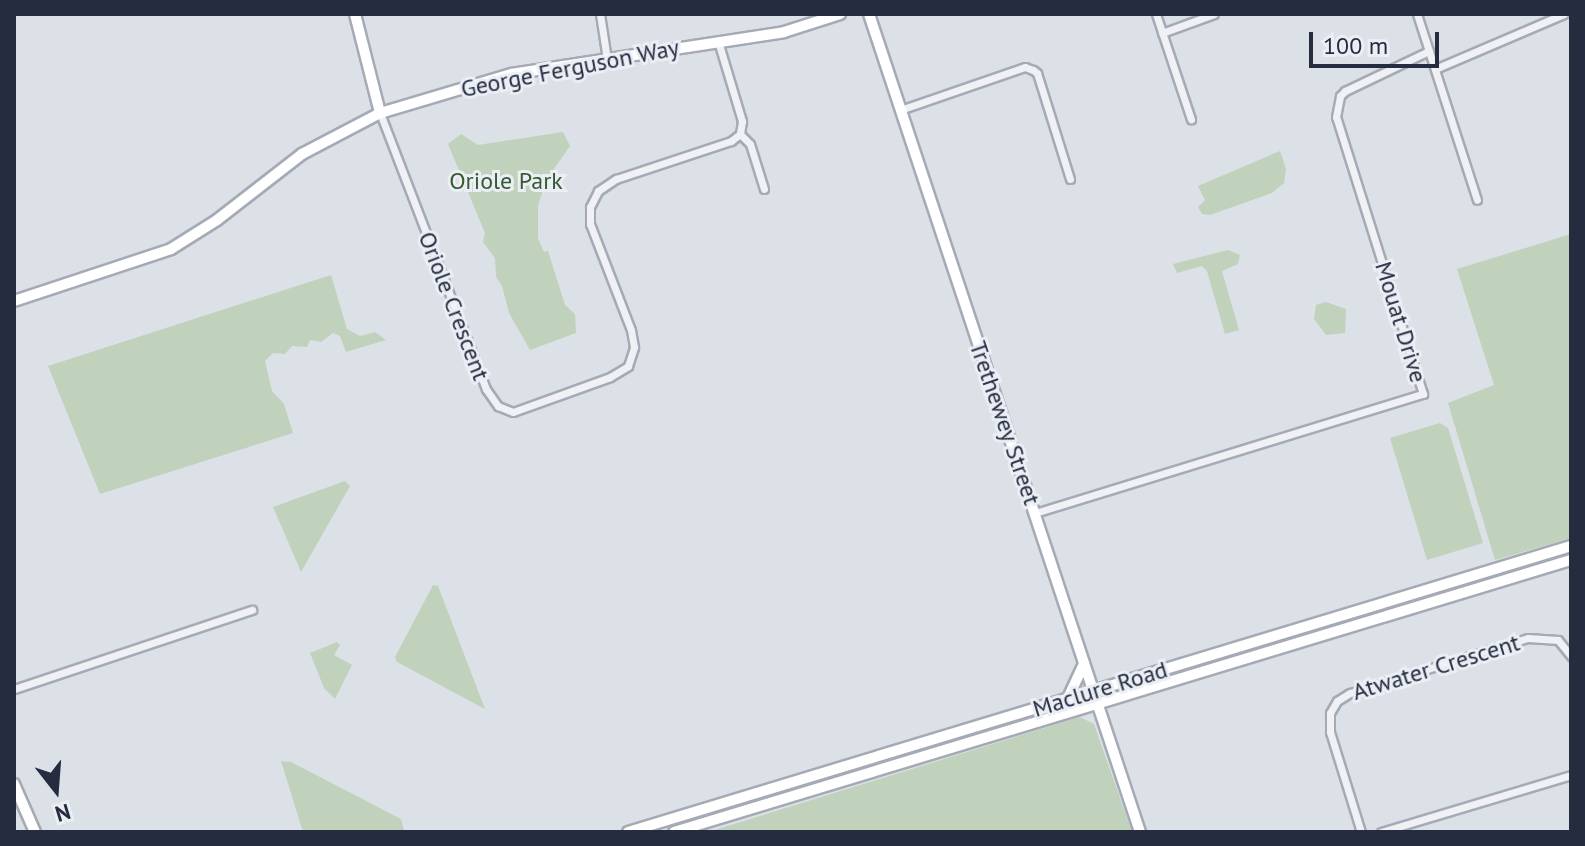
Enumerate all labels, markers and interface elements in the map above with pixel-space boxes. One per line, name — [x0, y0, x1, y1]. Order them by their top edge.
scale bar — [1313, 16, 1443, 66]
text: 100 m — [1323, 30, 1388, 61]
street label: George Ferguson Way — [458, 33, 682, 103]
park label: Oriole Park — [449, 167, 563, 195]
street label: Oriole Crescent — [412, 228, 496, 384]
street label: Mouat Drive — [1369, 258, 1433, 386]
street label: Trethewey Street — [963, 337, 1047, 509]
street label: Atwater Crescent — [1349, 628, 1523, 706]
street label: Maclure Road — [1029, 655, 1171, 723]
north arrow — [16, 750, 96, 830]
text: N — [52, 797, 74, 828]

